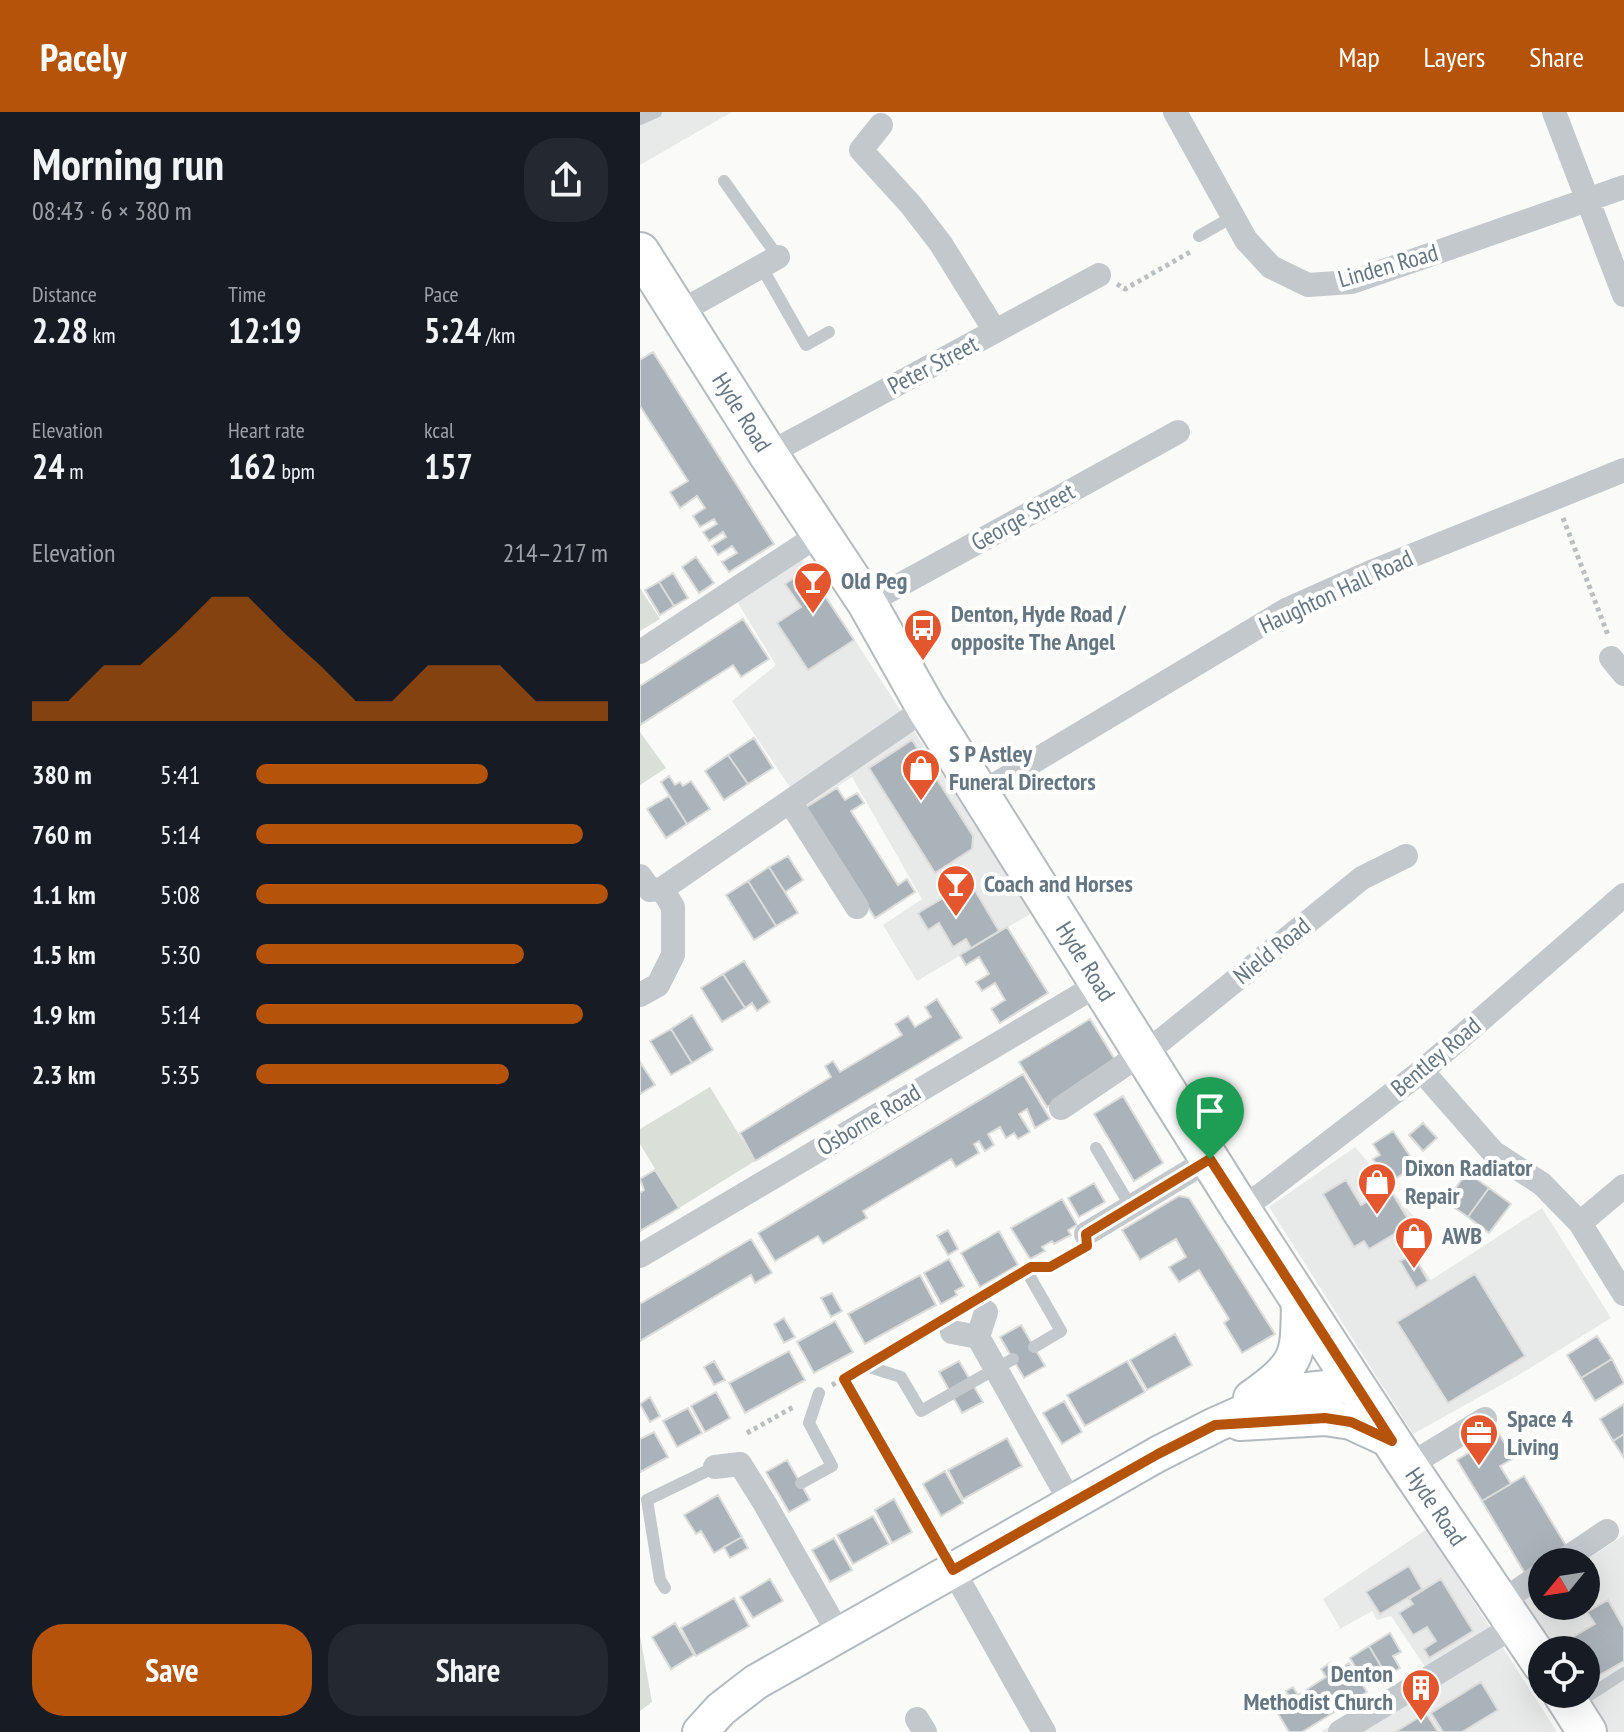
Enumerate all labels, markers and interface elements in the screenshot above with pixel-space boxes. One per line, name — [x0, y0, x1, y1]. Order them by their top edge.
text: Pacely — [40, 32, 126, 81]
text: Map — [1338, 38, 1380, 75]
text: Layers — [1424, 38, 1485, 75]
text: Share — [1529, 38, 1584, 75]
text: Morning run — [32, 135, 224, 192]
button: share — [524, 138, 608, 222]
text: 08:43 · 6 × 380 m — [32, 194, 192, 227]
street label: Linden Road — [1334, 236, 1441, 295]
text: Distance — [32, 280, 97, 308]
text: Time — [228, 280, 266, 308]
text: Pace — [424, 280, 459, 308]
text: 2.28 — [32, 308, 88, 352]
text: 12:19 — [228, 308, 302, 352]
text: 5:24 — [424, 308, 481, 352]
text: km — [88, 321, 116, 349]
text: /km — [481, 321, 515, 349]
street label: Peter Street — [882, 328, 984, 401]
street label: Hyde Road — [705, 367, 779, 458]
text: Elevation — [32, 416, 103, 444]
text: Heart rate — [228, 416, 305, 444]
text: kcal — [424, 416, 454, 444]
text: 24 — [32, 444, 65, 488]
text: 162 — [228, 444, 277, 488]
text: 157 — [424, 444, 473, 488]
text: m — [65, 457, 84, 485]
text: bpm — [277, 457, 315, 485]
street label: George Street — [966, 475, 1080, 558]
text: Elevation — [32, 536, 115, 569]
text: 214–217 m — [503, 536, 608, 569]
street label: Haughton Hall Road — [1254, 542, 1418, 641]
bar icon: Old Peg — [792, 560, 834, 615]
place label: Old Peg — [841, 565, 907, 596]
place label: Denton, Hyde Road / opposite The Angel — [951, 598, 1127, 657]
bus stop icon: Denton, Hyde Road / opposite The Angel — [902, 607, 944, 662]
place label: S P Astley Funeral Directors — [949, 738, 1096, 797]
shop icon: S P Astley Funeral Directors — [900, 747, 942, 802]
text: 380 m — [32, 758, 92, 791]
text: 5:41 — [160, 758, 200, 791]
text: 760 m — [32, 818, 92, 851]
text: 5:14 — [160, 818, 200, 851]
bar icon: Coach and Horses — [935, 863, 977, 918]
place label: Coach and Horses — [984, 868, 1133, 899]
text: 1.1 km — [32, 878, 96, 911]
text: 5:08 — [160, 878, 200, 911]
street label: Nield Road — [1227, 910, 1316, 991]
street label: Hyde Road — [1049, 916, 1122, 1007]
text: 1.5 km — [32, 938, 96, 971]
text: 5:30 — [160, 938, 200, 971]
text: 1.9 km — [32, 998, 96, 1031]
text: 5:14 — [160, 998, 200, 1031]
street label: Bentley Road — [1384, 1010, 1487, 1103]
text: 2.3 km — [32, 1058, 96, 1091]
text: 5:35 — [160, 1058, 200, 1091]
street label: Osborne Road — [811, 1077, 926, 1163]
pin — [1176, 1077, 1244, 1159]
icon: arrive — [1188, 1089, 1232, 1133]
place label: Dixon Radiator Repair — [1405, 1152, 1533, 1211]
shop icon: Dixon Radiator Repair — [1356, 1161, 1398, 1216]
shop icon: AWB — [1393, 1215, 1435, 1270]
place label: AWB — [1441, 1220, 1482, 1251]
place label: Space 4 Living — [1507, 1403, 1573, 1462]
office icon: Space 4 Living — [1458, 1412, 1500, 1467]
street label: Hyde Road — [1398, 1461, 1474, 1552]
north arrow — [1528, 1548, 1600, 1620]
map controls — [1528, 1548, 1600, 1708]
button: Save — [32, 1624, 312, 1716]
button: Share — [328, 1624, 608, 1716]
button: locate — [1528, 1636, 1600, 1708]
place label: Denton Methodist Church — [1244, 1658, 1393, 1717]
building icon: Denton Methodist Church — [1400, 1667, 1442, 1722]

